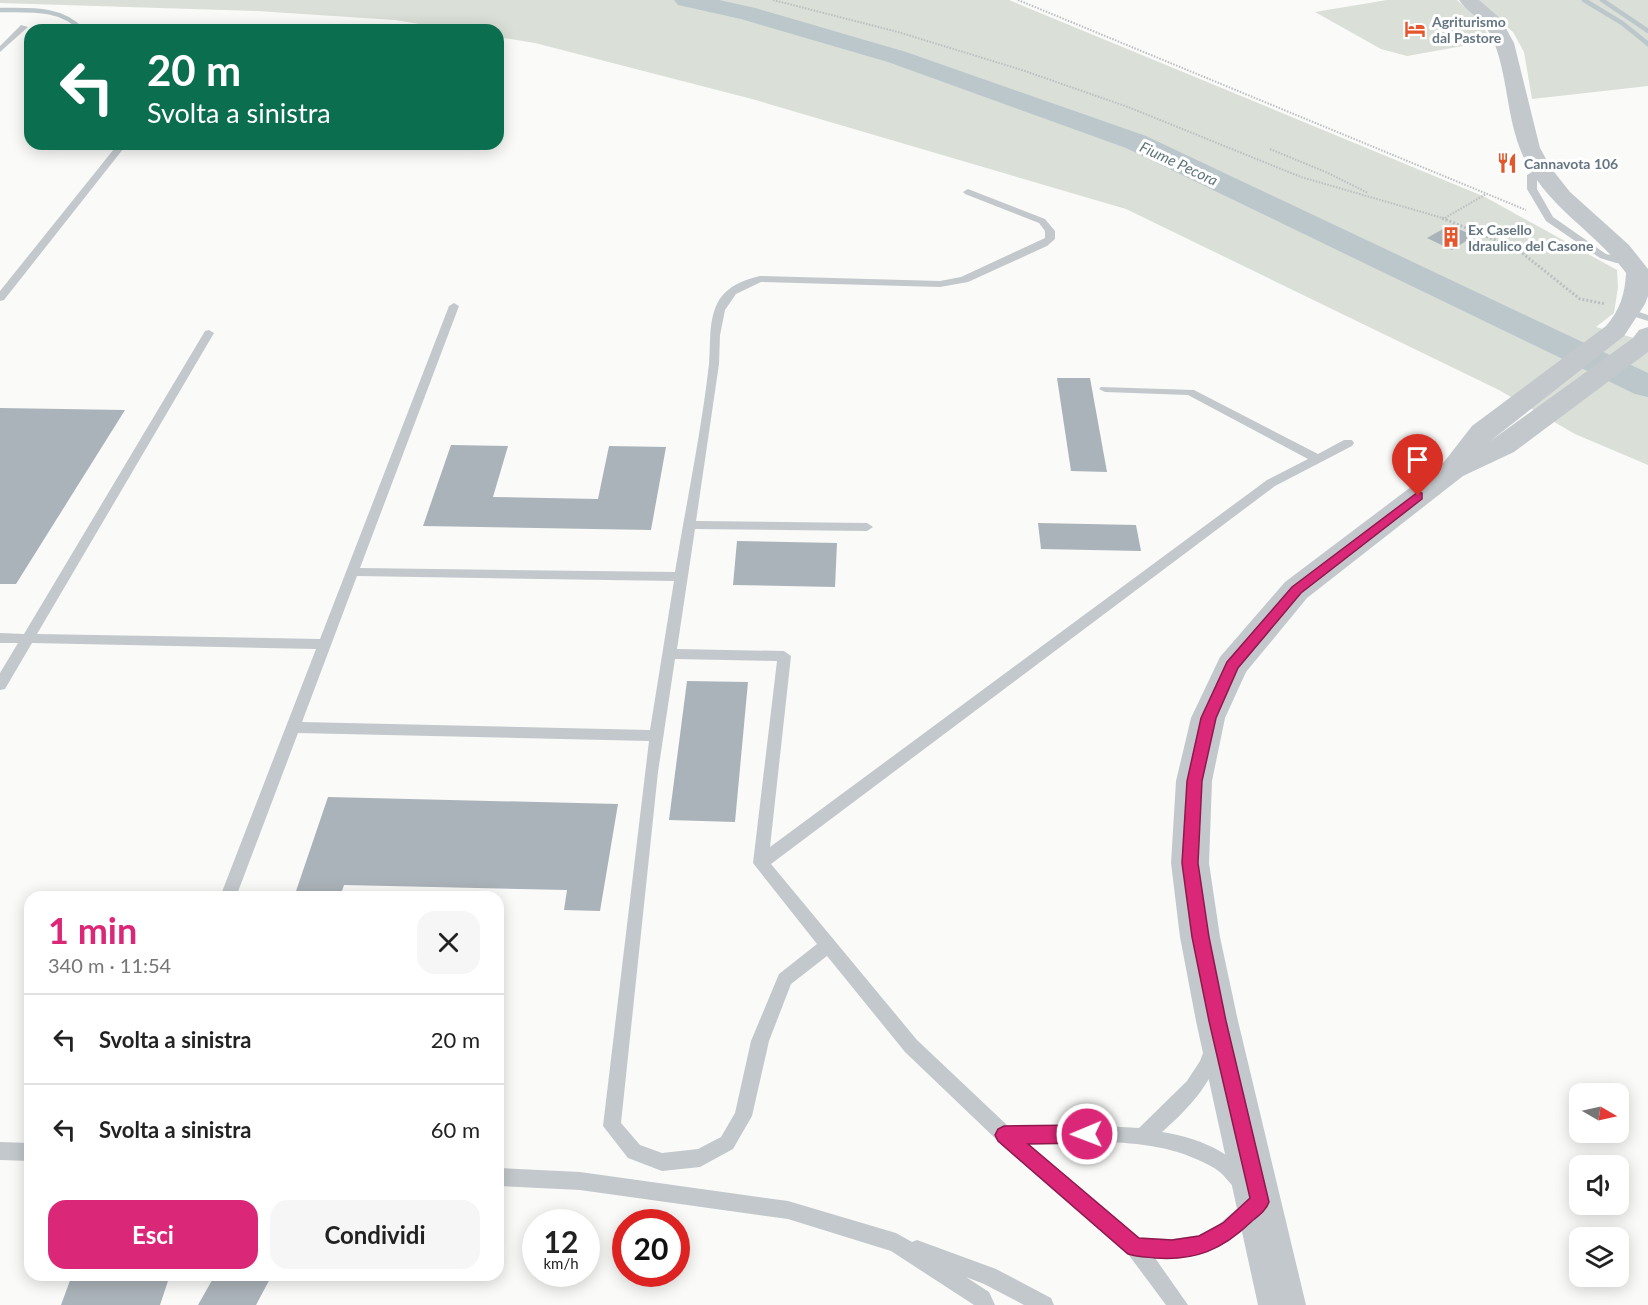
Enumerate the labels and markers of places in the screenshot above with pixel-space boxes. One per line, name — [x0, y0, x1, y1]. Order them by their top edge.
place label: Agriturismo dal Pastore — [1431, 13, 1506, 46]
hotel icon: Agriturismo dal Pastore — [1403, 17, 1427, 41]
restaurant icon: Cannavota 106 — [1495, 151, 1519, 175]
place label: Cannavota 106 — [1524, 155, 1618, 172]
place label: Ex Casello Idraulico del Casone — [1468, 221, 1594, 254]
building icon: Ex Casello Idraulico del Casone — [1439, 225, 1463, 249]
pin — [1392, 434, 1443, 496]

